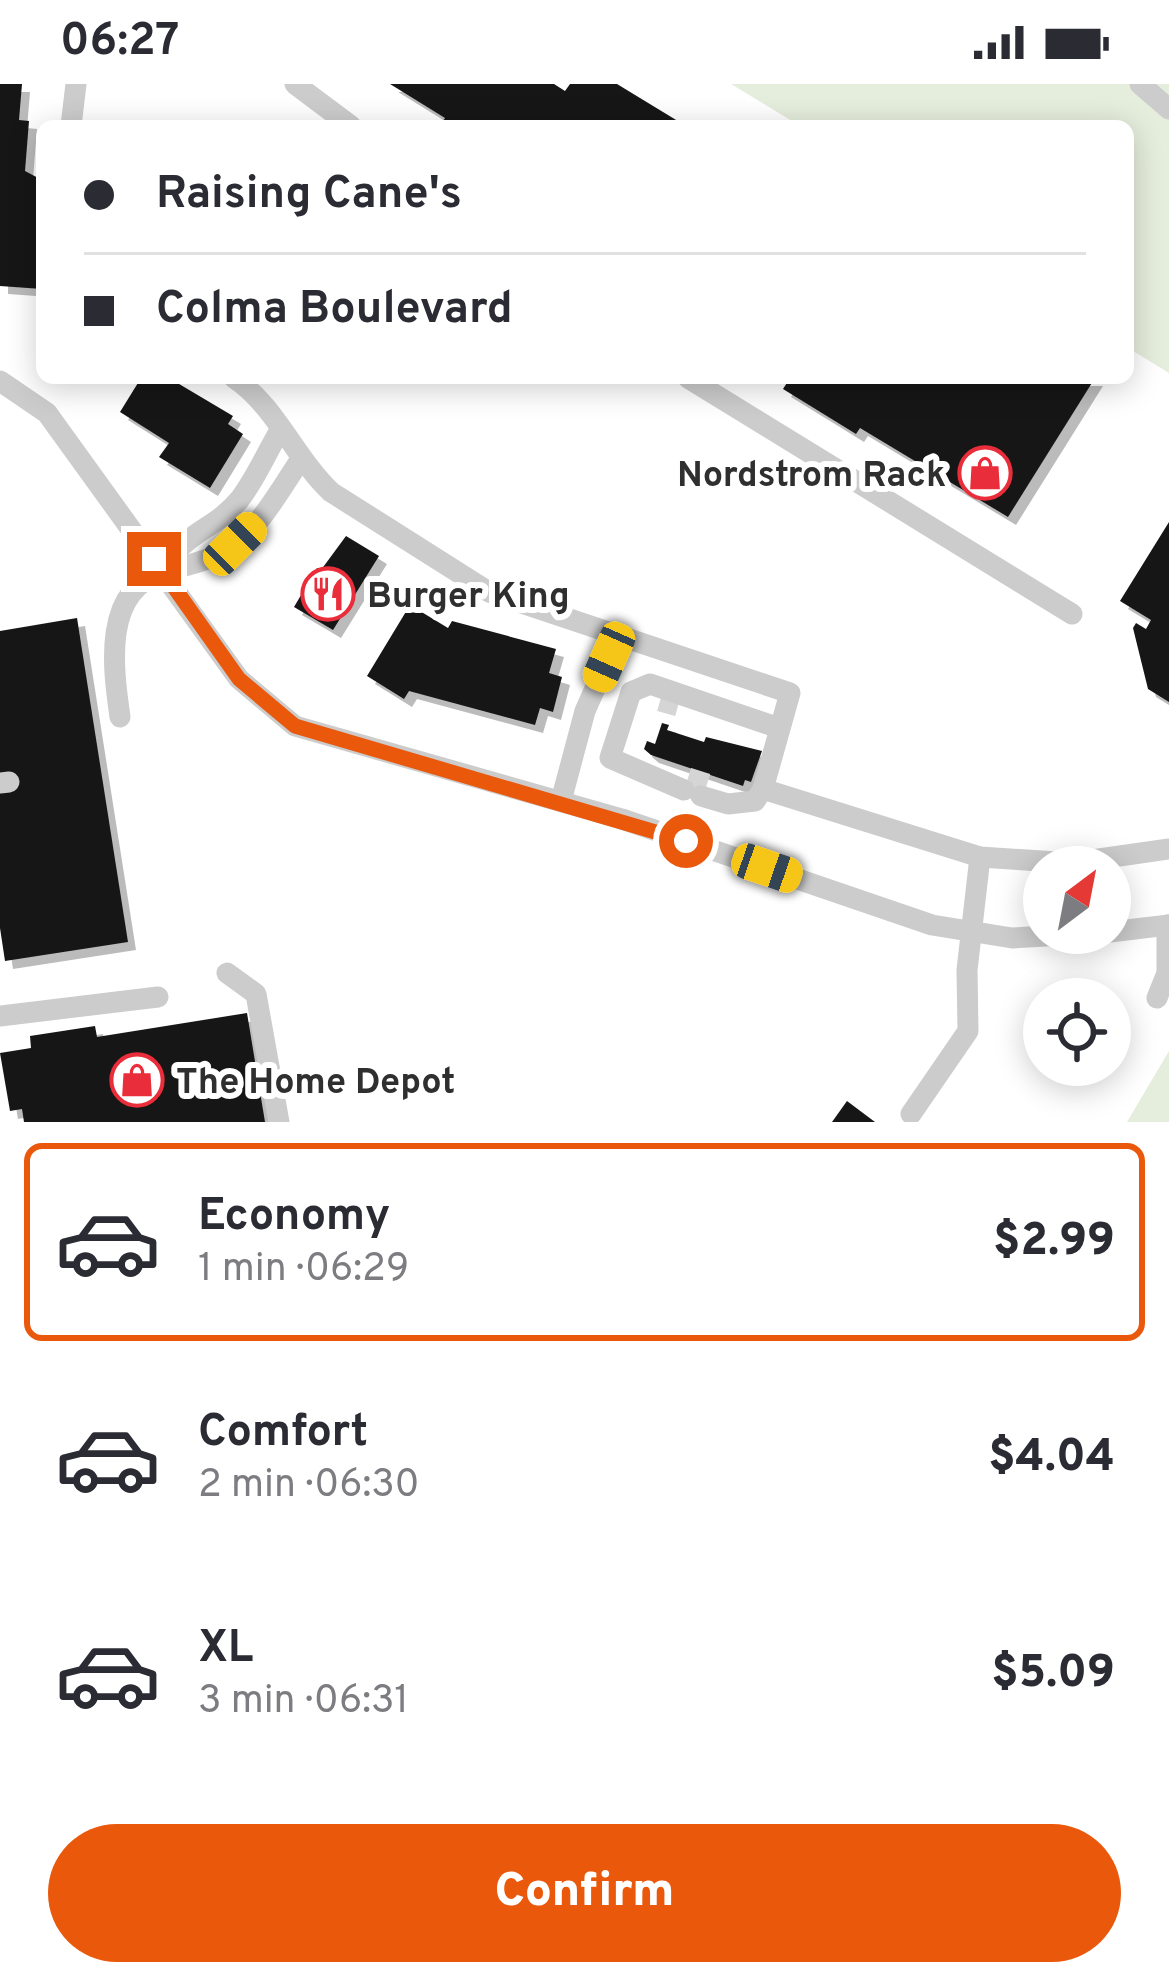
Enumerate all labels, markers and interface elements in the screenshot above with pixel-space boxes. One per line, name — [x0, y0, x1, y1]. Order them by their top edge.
text: 06:27 — [60, 14, 179, 71]
text: Raising Cane's — [156, 167, 462, 224]
text: Colma Boulevard — [156, 282, 513, 339]
shop icon: Nordstrom Rack — [957, 445, 1013, 501]
place label: Nordstrom Rack — [677, 454, 946, 500]
car — [197, 506, 273, 582]
route end — [127, 532, 181, 586]
restaurant icon: Burger King — [300, 566, 356, 622]
place label: Burger King — [367, 575, 570, 621]
car — [578, 617, 640, 697]
route start — [659, 814, 713, 868]
car — [727, 839, 807, 897]
north arrow — [1023, 846, 1131, 954]
map controls — [1023, 846, 1131, 1086]
button: locate — [1023, 978, 1131, 1086]
shop icon: The Home Depot — [109, 1052, 165, 1108]
place label: The Home Depot — [176, 1061, 455, 1107]
icon: car — [54, 1188, 162, 1296]
text: Economy — [198, 1189, 390, 1246]
text: $2.99 — [993, 1214, 1115, 1271]
text: 1 min · 06:29 — [198, 1246, 409, 1295]
icon: car — [54, 1404, 162, 1512]
text: Comfort — [198, 1405, 368, 1462]
text: $4.04 — [988, 1430, 1115, 1487]
text: 2 min · 06:30 — [198, 1462, 419, 1511]
icon: car — [54, 1620, 162, 1728]
text: XL — [198, 1621, 253, 1678]
text: $5.09 — [991, 1646, 1115, 1703]
text: 3 min · 06:31 — [198, 1678, 409, 1727]
button: Confirm — [48, 1824, 1121, 1962]

